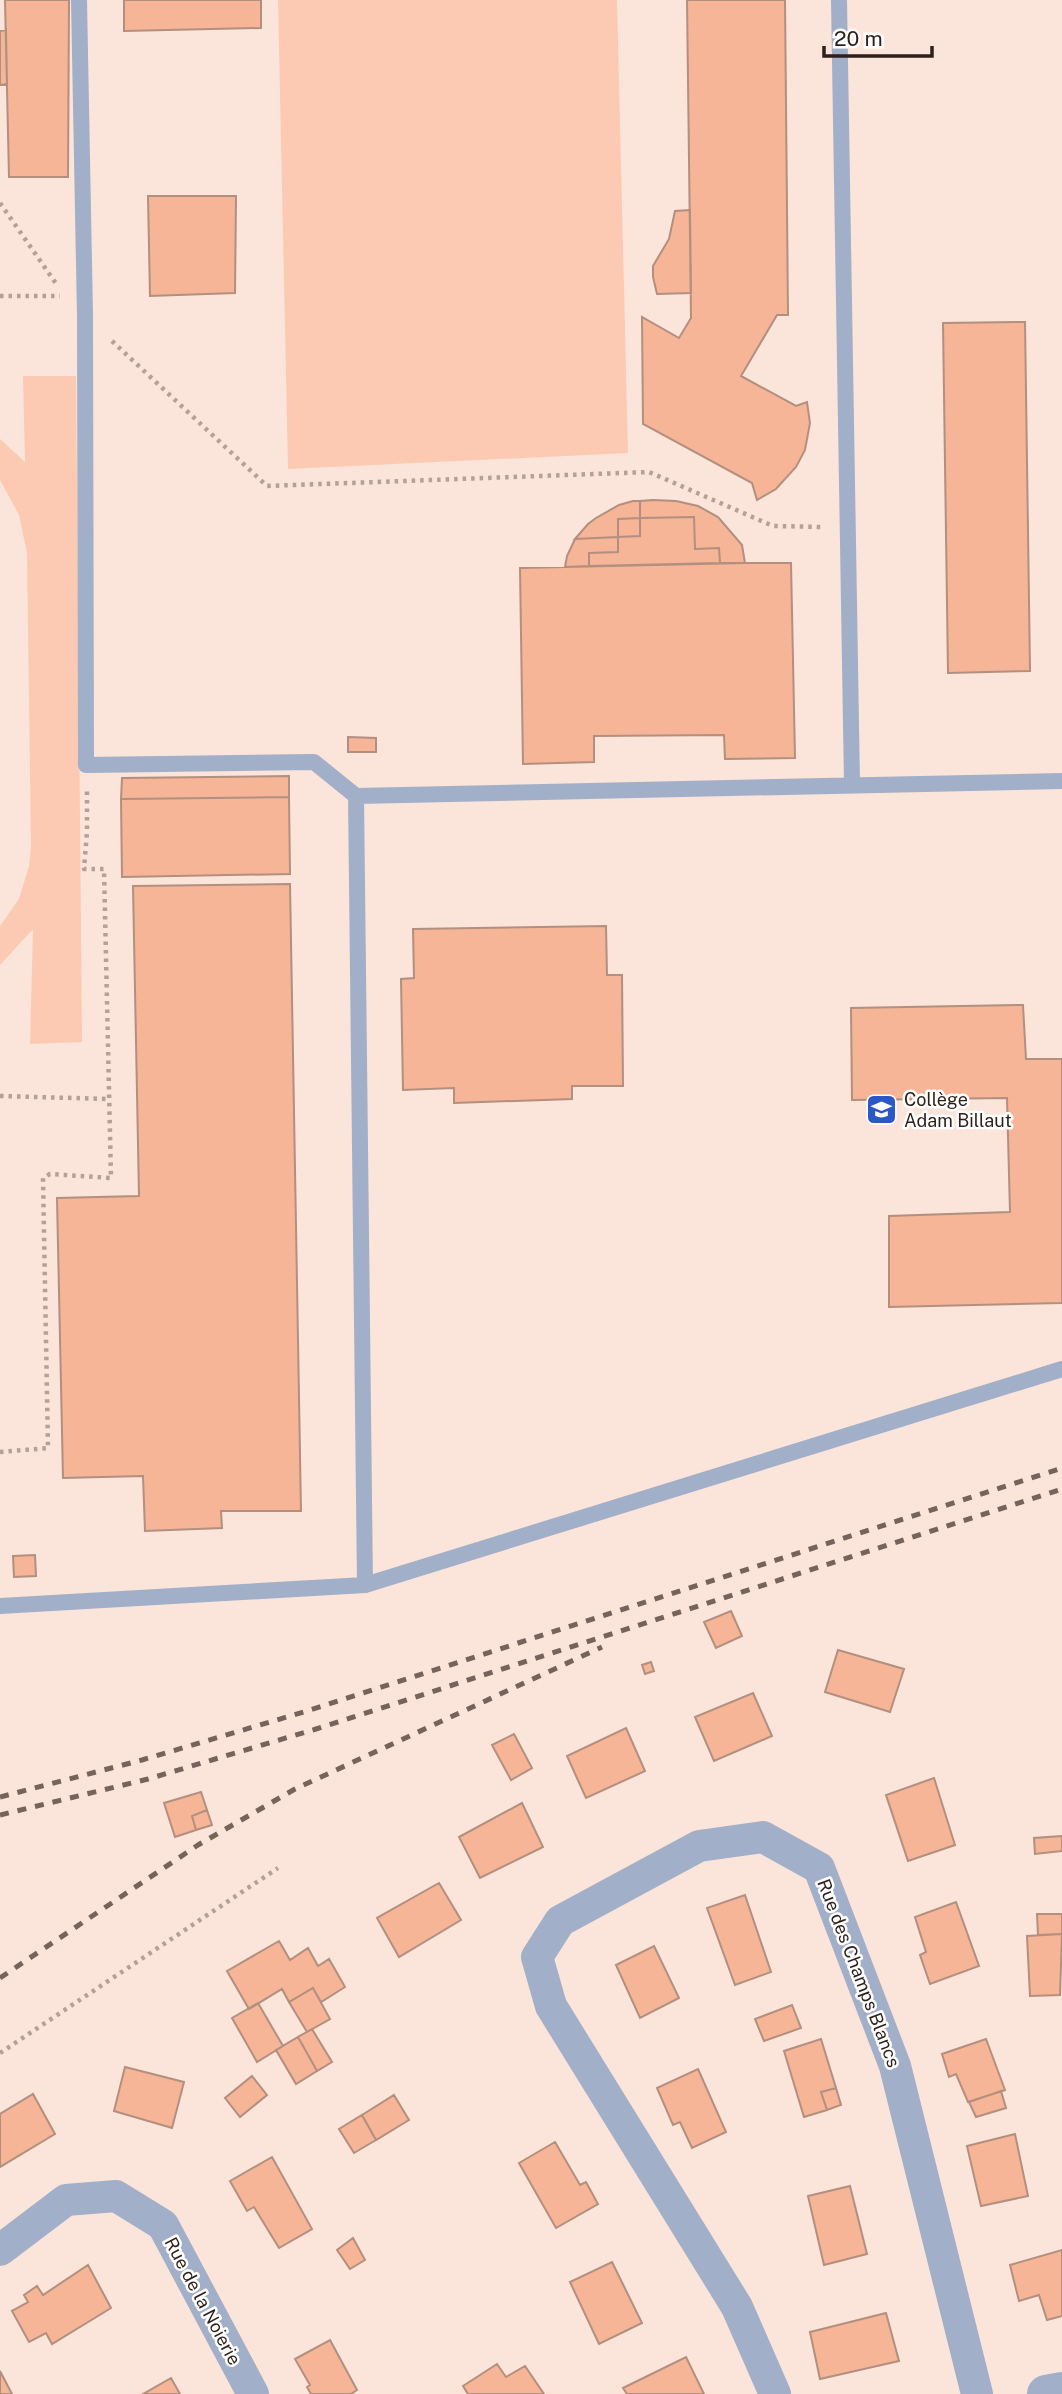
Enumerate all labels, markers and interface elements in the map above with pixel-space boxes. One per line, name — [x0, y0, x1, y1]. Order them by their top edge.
scale bar — [824, 14, 932, 58]
text: 20 m — [834, 26, 883, 51]
place label: Collège Adam Billaut — [904, 1089, 1012, 1131]
school or university icon: Collège Adam Billaut — [864, 1092, 898, 1126]
street label: Rue des Champs Blancs — [813, 1876, 905, 2070]
street label: Rue de la Noierie — [161, 2234, 245, 2368]

